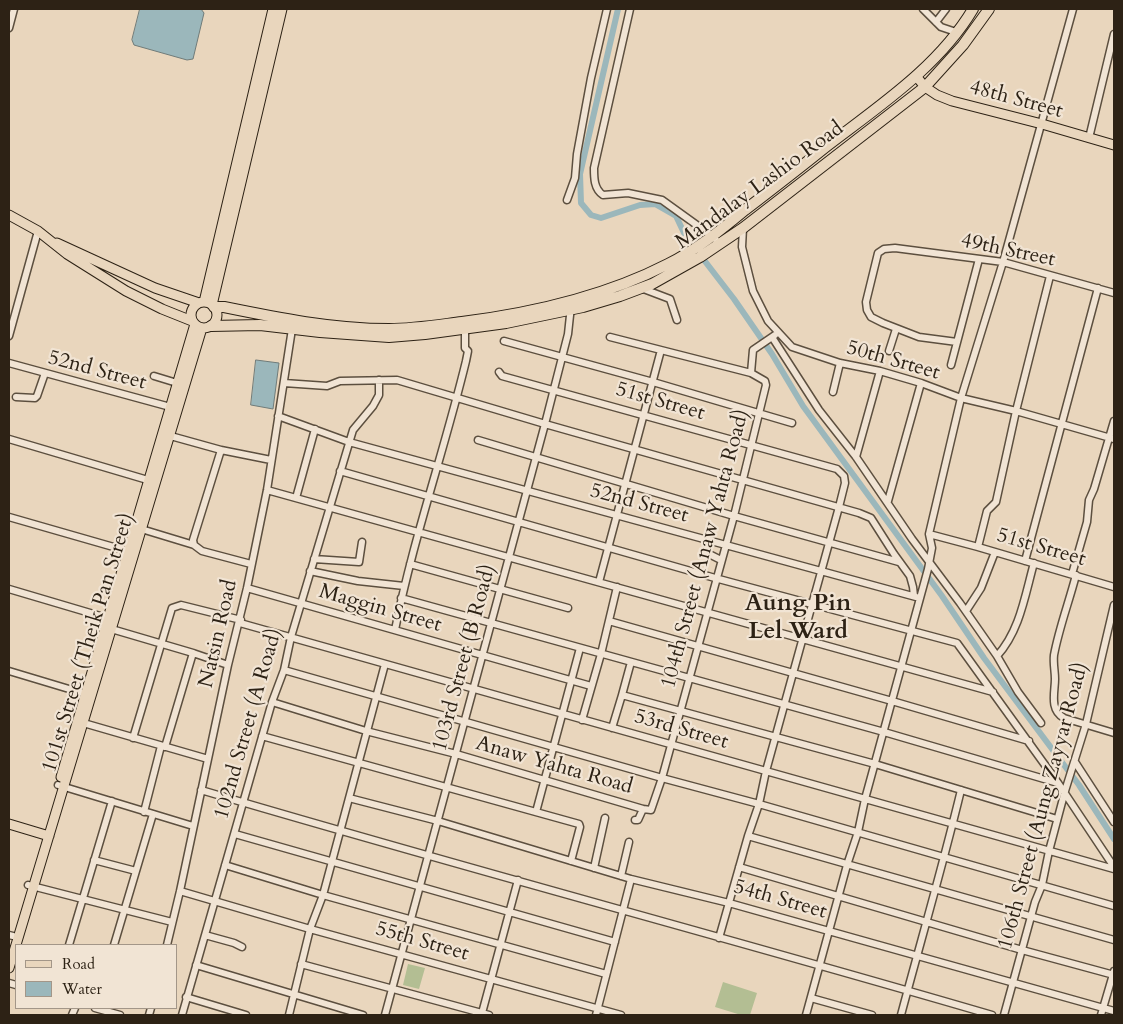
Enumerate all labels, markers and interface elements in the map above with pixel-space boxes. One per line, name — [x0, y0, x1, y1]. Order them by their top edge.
street label: 48th Street — [966, 75, 1066, 125]
street label: Mandalay Lashio Road — [671, 117, 849, 255]
street label: 49th Street — [959, 229, 1057, 273]
street label: 50th Srteet — [843, 336, 943, 386]
street label: 52nd Street — [45, 346, 149, 396]
street label: 51st Street — [613, 377, 707, 427]
street label: 104th Street (Anaw Yahta Road) — [657, 407, 755, 691]
street label: 52nd Street — [587, 479, 691, 529]
street label: 101st Street (Theik Pan Street) — [37, 510, 141, 776]
street label: 51st Street — [994, 523, 1088, 573]
street label: 103rd Street (B Road) — [428, 562, 502, 754]
street label: Natsin Road — [194, 577, 244, 691]
street label: Maggin Street — [316, 579, 444, 639]
district label: Aung Pin Lel Ward — [745, 590, 851, 646]
street label: 102nd Street (A Road) — [210, 626, 288, 822]
street label: 106th Street (Aung Zayyar Road) — [994, 660, 1094, 952]
street label: 53rd Street — [631, 705, 731, 755]
street label: Anaw Yahta Road — [473, 732, 635, 800]
street label: 54th Street — [730, 875, 830, 925]
street label: 55th Street — [372, 917, 472, 967]
legend — [15, 944, 178, 1009]
text: Road — [62, 954, 95, 974]
text: Water — [62, 979, 102, 999]

